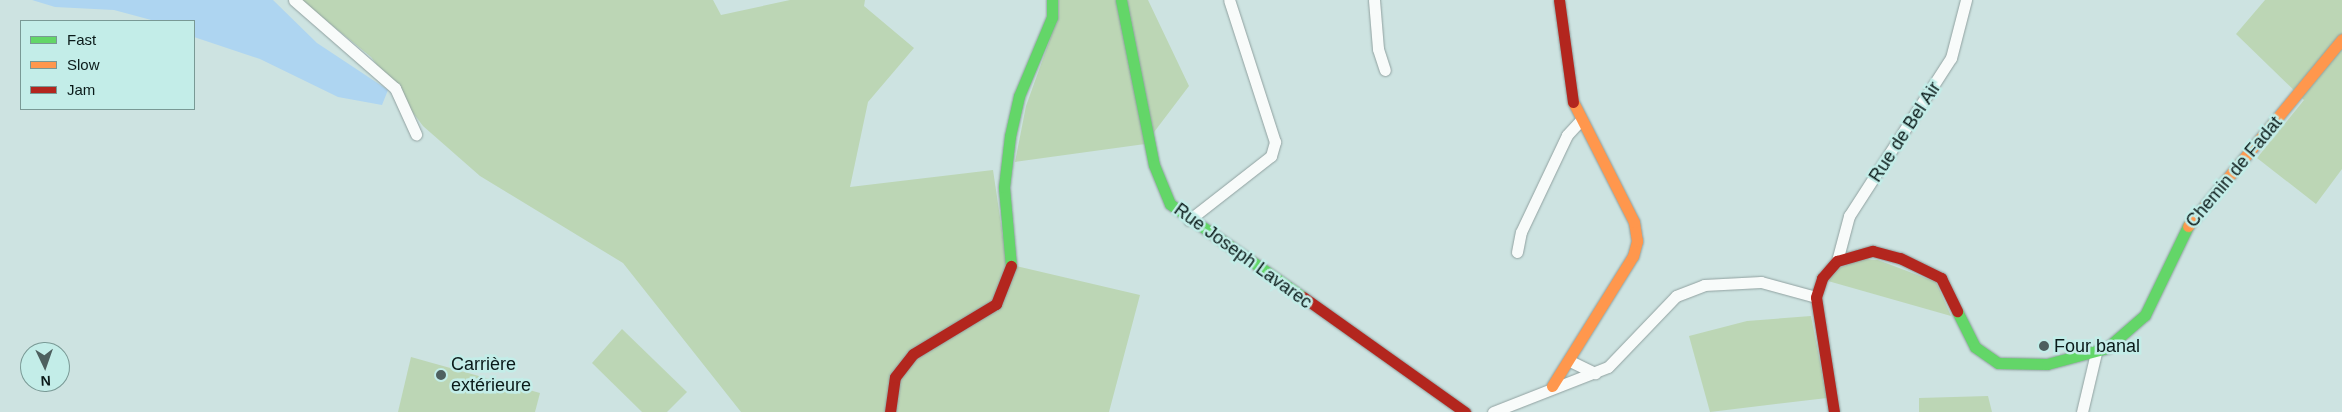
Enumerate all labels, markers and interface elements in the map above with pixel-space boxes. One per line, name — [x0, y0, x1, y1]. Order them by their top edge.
legend — [20, 20, 195, 110]
text: Fast — [67, 31, 96, 48]
text: Slow — [67, 56, 100, 73]
street label: Rue de Bel Air — [1864, 77, 1946, 187]
text: Jam — [67, 81, 95, 98]
street label: Chemin de Fadat — [2181, 112, 2287, 232]
street label: Rue Joseph Lavarec — [1170, 199, 1316, 313]
place label: Four banal — [2054, 335, 2140, 357]
marker: Four banal — [2038, 340, 2050, 352]
north arrow — [20, 342, 70, 392]
place label: Carrière extérieure — [451, 354, 531, 396]
marker: Carrière extérieure — [435, 369, 447, 381]
text: N — [40, 373, 51, 389]

